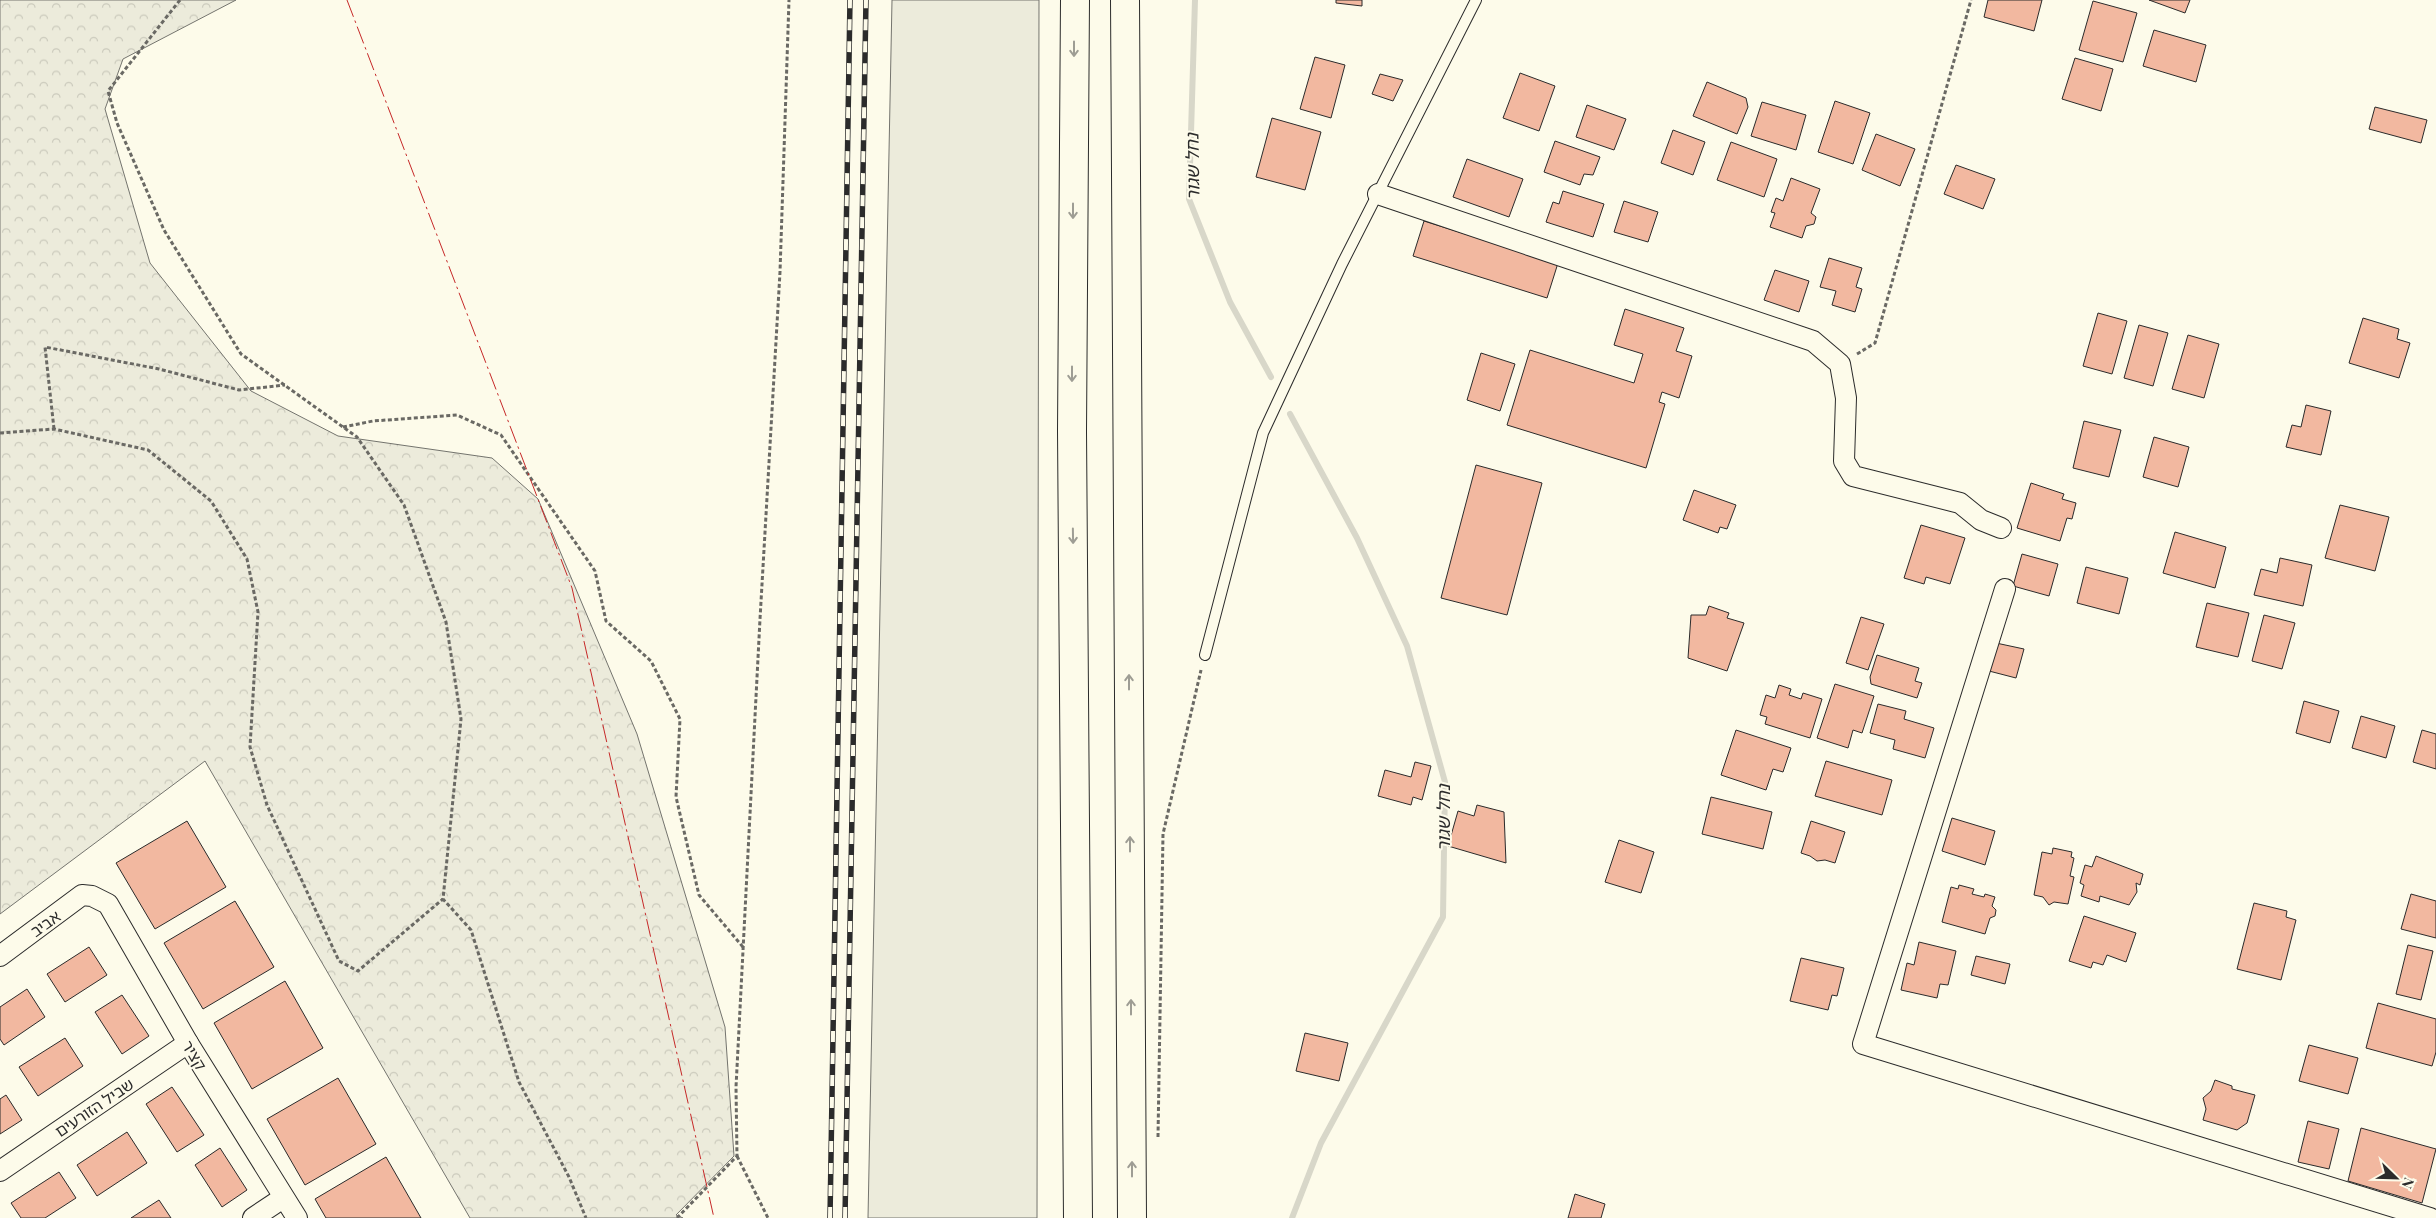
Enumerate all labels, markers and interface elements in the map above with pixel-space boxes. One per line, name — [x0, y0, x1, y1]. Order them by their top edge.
one-way arrow — [1069, 40, 1079, 56]
water label: נחל שגור — [1179, 132, 1205, 201]
one-way arrow — [1068, 202, 1078, 219]
one-way arrow — [1067, 365, 1077, 381]
one-way arrow — [1068, 528, 1078, 544]
one-way arrow — [1124, 674, 1134, 690]
water label: נחל שגור — [1431, 783, 1455, 852]
one-way arrow — [1125, 837, 1135, 853]
street label: אביב — [26, 905, 64, 941]
one-way arrow — [1126, 999, 1136, 1016]
street label: קציר — [178, 1036, 212, 1074]
street label: שביל הזורעים — [51, 1073, 137, 1141]
north arrow — [2371, 1153, 2421, 1203]
one-way arrow — [1127, 1162, 1137, 1178]
text: N — [2398, 1175, 2419, 1192]

